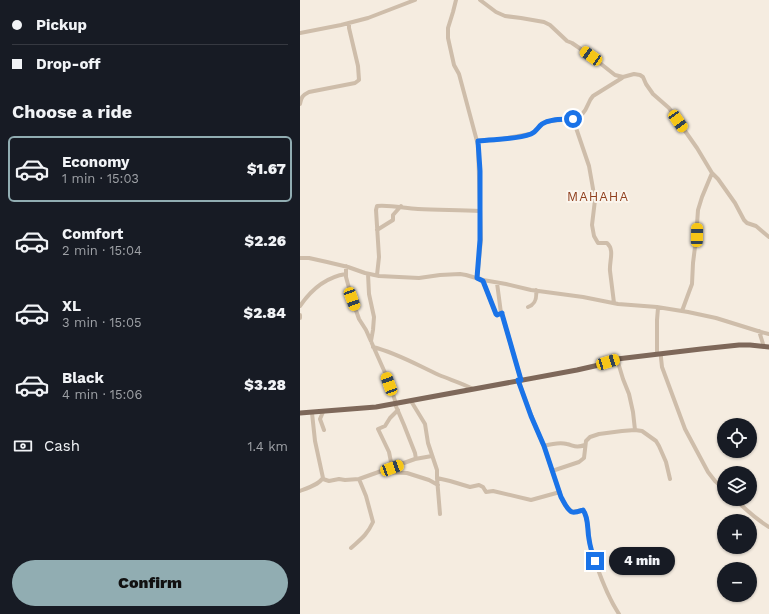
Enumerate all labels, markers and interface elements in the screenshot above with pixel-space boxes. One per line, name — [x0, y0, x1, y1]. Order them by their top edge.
text: Pickup — [36, 16, 87, 34]
car — [578, 44, 604, 68]
text: Drop-off — [36, 55, 101, 73]
text: Choose a ride — [12, 101, 132, 122]
car — [666, 108, 690, 134]
route start — [564, 110, 582, 128]
icon: car — [14, 151, 50, 187]
text: Economy — [62, 153, 129, 171]
text: $1.67 — [247, 160, 286, 178]
text: 1 min · 15:03 — [62, 171, 139, 186]
district label: MAHAHA — [567, 189, 629, 204]
icon: car — [14, 223, 50, 259]
car — [691, 223, 703, 247]
text: Comfort — [62, 225, 123, 243]
text: $2.26 — [244, 232, 286, 250]
text: 2 min · 15:04 — [62, 243, 142, 258]
car — [342, 286, 362, 312]
icon: car — [14, 295, 50, 331]
text: XL — [62, 297, 81, 315]
text: $2.84 — [243, 304, 286, 322]
text: 3 min · 15:05 — [62, 315, 142, 330]
car — [595, 353, 621, 371]
icon: car — [14, 367, 50, 403]
text: Black — [62, 369, 104, 387]
car — [379, 371, 399, 397]
text: $3.28 — [244, 376, 286, 394]
text: 4 min · 15:06 — [62, 387, 142, 402]
map controls — [717, 418, 757, 602]
button: locate — [717, 418, 757, 458]
icon: cash — [12, 435, 34, 457]
text: Cash — [44, 437, 80, 455]
text: 1.4 km — [247, 439, 288, 454]
car — [379, 458, 405, 478]
button: layers — [717, 466, 757, 506]
button: + — [717, 514, 757, 554]
callout: 4 min — [609, 547, 675, 575]
route end — [586, 552, 604, 570]
text: 4 min — [624, 553, 660, 568]
button: Confirm — [12, 560, 288, 606]
button: − — [717, 562, 757, 602]

